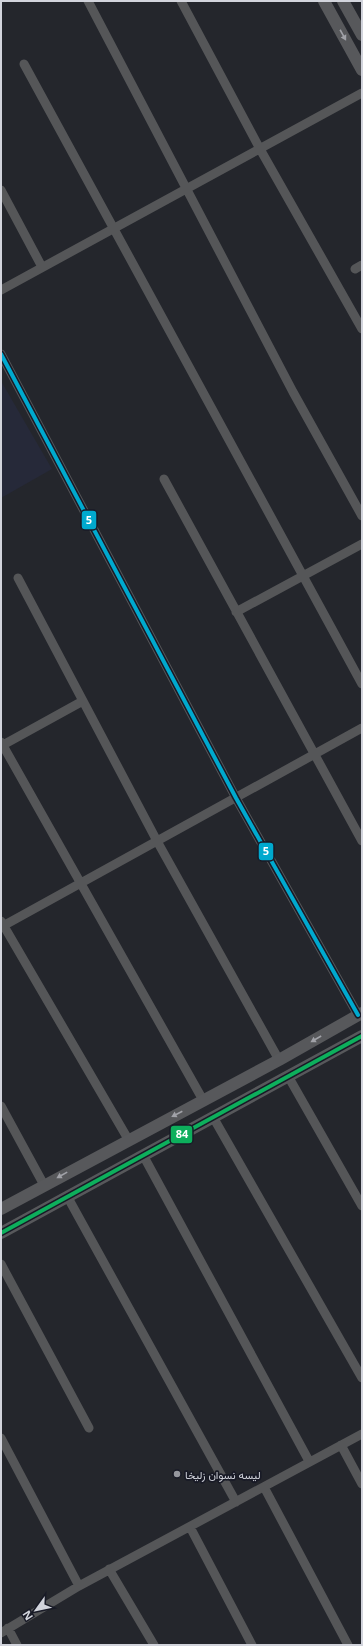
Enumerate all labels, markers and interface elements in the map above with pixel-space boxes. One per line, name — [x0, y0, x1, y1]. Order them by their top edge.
one-way arrow — [339, 29, 346, 41]
line badge: 5 — [81, 510, 97, 530]
text: 5 — [86, 512, 92, 527]
line badge: 5 — [258, 842, 274, 861]
text: 5 — [263, 843, 269, 858]
one-way arrow — [310, 1035, 322, 1042]
one-way arrow — [171, 1111, 183, 1117]
line badge: 84 — [170, 1125, 193, 1144]
text: 84 — [176, 1126, 189, 1141]
one-way arrow — [56, 1172, 68, 1179]
place label: لیسه نسوان زلیخا — [185, 1467, 261, 1482]
marker: لیسه نسوان زلیخا — [172, 1469, 182, 1479]
north arrow — [16, 1590, 56, 1630]
text: N — [18, 1608, 36, 1624]

